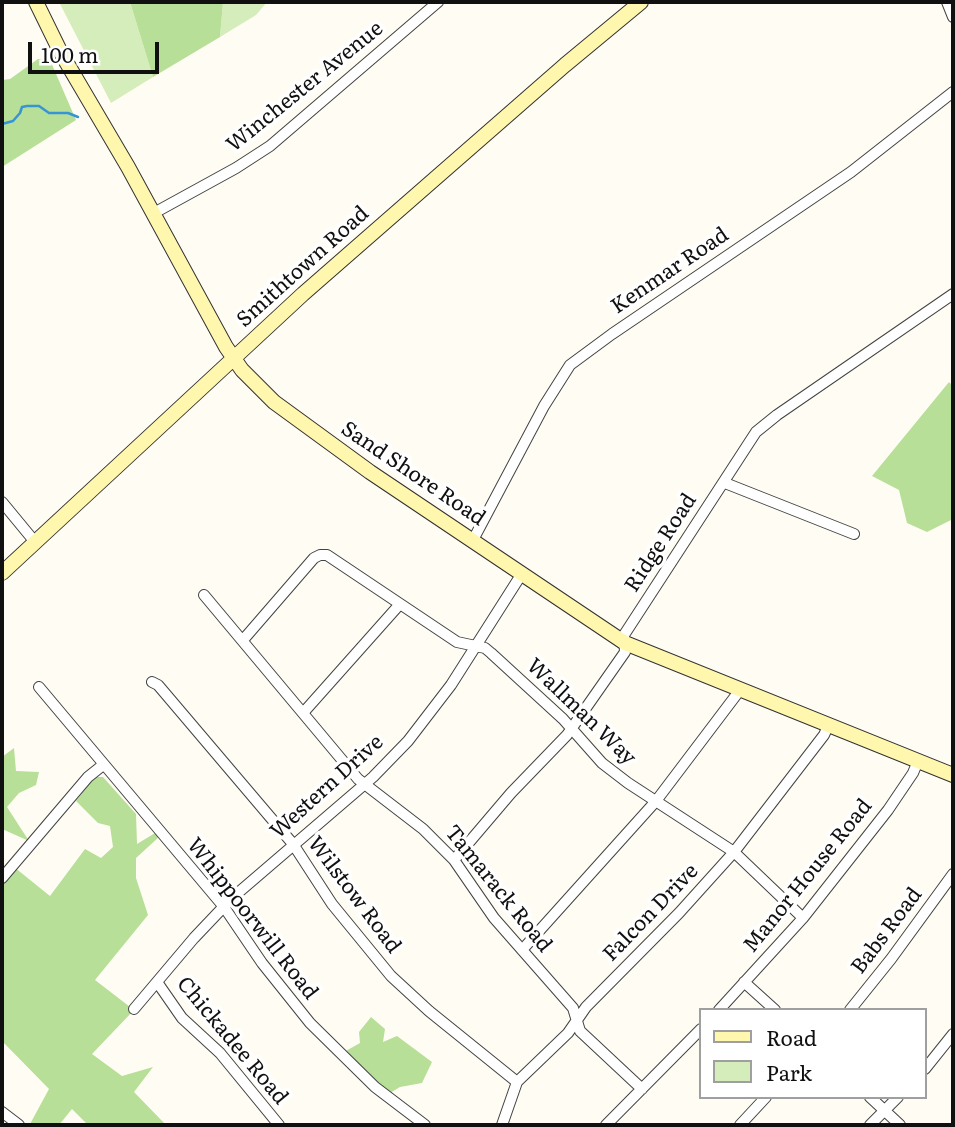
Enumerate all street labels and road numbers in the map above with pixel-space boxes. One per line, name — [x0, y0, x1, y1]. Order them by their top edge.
street label: Winchester Avenue — [222, 16, 388, 158]
street label: Smithtown Road — [232, 201, 374, 333]
street label: Kenmar Road — [606, 222, 734, 320]
street label: Sand Shore Road — [336, 416, 490, 532]
street label: Ridge Road — [620, 489, 702, 597]
street label: Wallman Way — [521, 653, 641, 771]
street label: Western Drive — [265, 730, 389, 844]
street label: Manor House Road — [738, 794, 878, 958]
street label: Tamarack Road — [439, 820, 557, 958]
street label: Wilstow Road — [302, 832, 406, 958]
street label: Whippoorwill Road — [181, 833, 323, 1005]
street label: Falcon Drive — [598, 859, 704, 967]
street label: Babs Road — [846, 883, 928, 979]
street label: Chickadee Road — [171, 972, 293, 1110]

